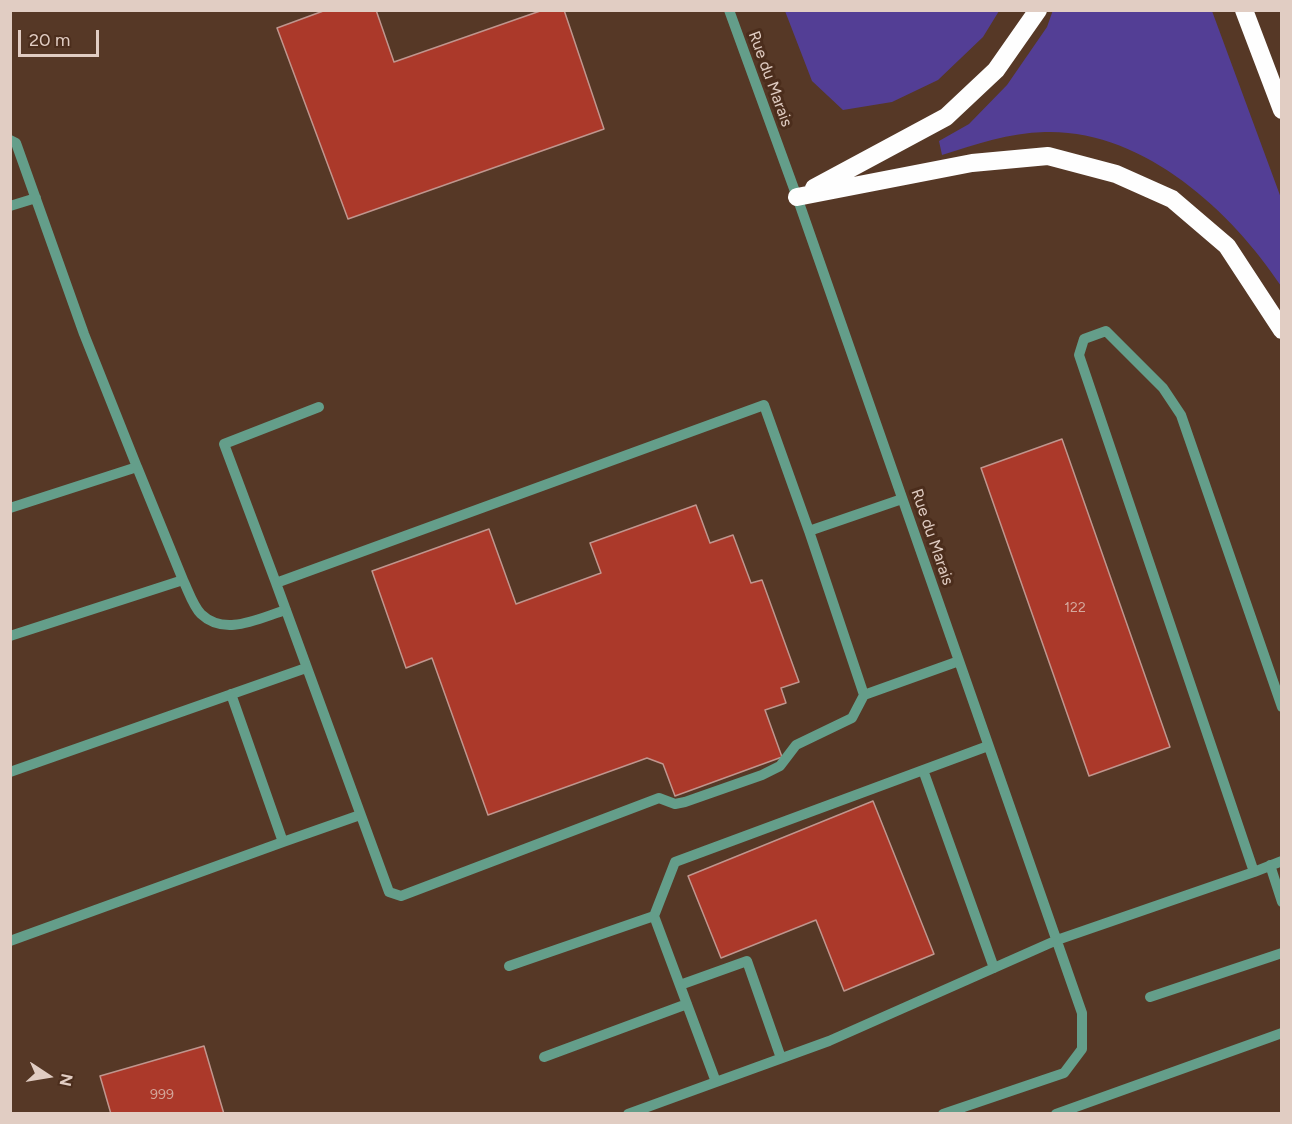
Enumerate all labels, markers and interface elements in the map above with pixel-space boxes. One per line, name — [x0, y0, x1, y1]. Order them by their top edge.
scale bar — [21, 18, 102, 56]
text: 20 m — [29, 29, 70, 51]
street label: Rue du Marais — [744, 29, 796, 129]
street label: Rue du Marais — [907, 486, 957, 588]
house number: 122 — [1064, 600, 1086, 616]
north arrow — [18, 1046, 78, 1106]
text: N — [56, 1072, 77, 1088]
house number: 999 — [150, 1087, 174, 1103]

